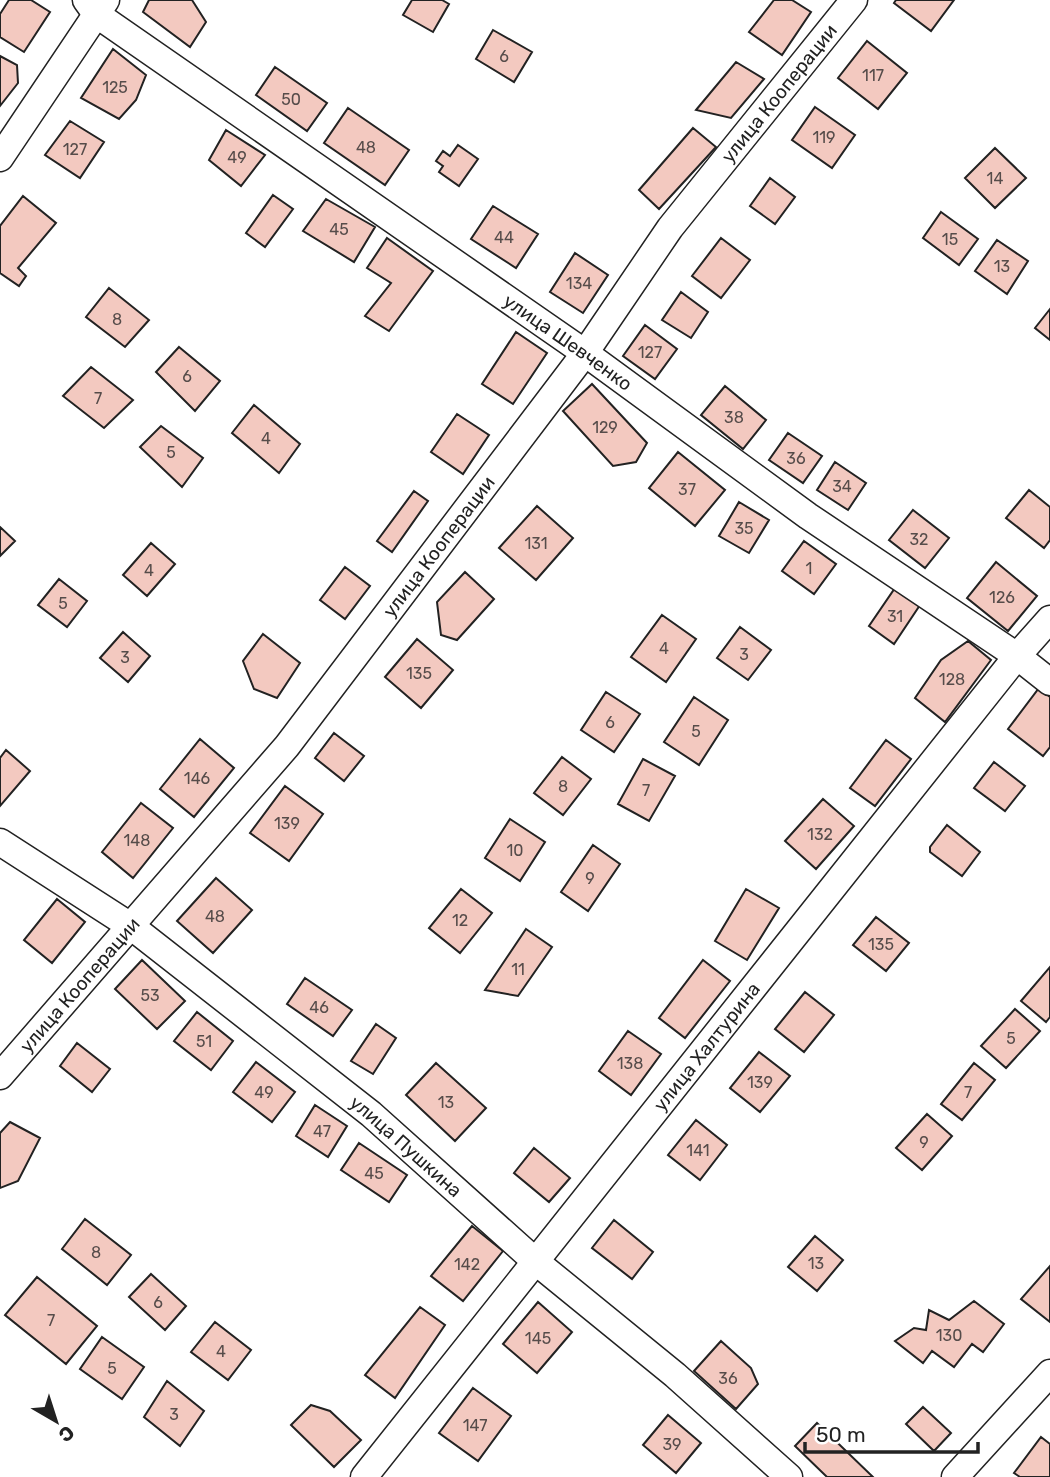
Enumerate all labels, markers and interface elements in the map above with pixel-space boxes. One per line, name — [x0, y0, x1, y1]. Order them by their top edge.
street label: улица Кооперации — [716, 19, 842, 167]
house number: 6 — [499, 47, 509, 66]
house number: 117 — [862, 66, 884, 85]
house number: 125 — [102, 78, 128, 97]
house number: 50 — [281, 90, 301, 109]
house number: 119 — [812, 128, 836, 147]
house number: 48 — [356, 138, 376, 157]
house number: 127 — [63, 140, 87, 159]
house number: 49 — [227, 148, 247, 167]
house number: 14 — [987, 169, 1003, 188]
house number: 45 — [329, 220, 349, 239]
house number: 44 — [494, 228, 514, 247]
house number: 15 — [942, 230, 958, 249]
house number: 13 — [994, 257, 1010, 276]
house number: 134 — [566, 274, 592, 293]
street label: улица Шевченко — [499, 289, 637, 395]
house number: 8 — [112, 310, 122, 329]
house number: 127 — [638, 343, 662, 362]
house number: 6 — [182, 367, 192, 386]
house number: 7 — [94, 389, 102, 408]
house number: 38 — [724, 408, 744, 427]
house number: 129 — [592, 418, 618, 437]
house number: 4 — [261, 429, 271, 448]
house number: 5 — [166, 443, 176, 462]
house number: 36 — [786, 449, 806, 468]
street label: улица Кооперации — [378, 471, 499, 622]
house number: 34 — [832, 477, 852, 496]
house number: 37 — [678, 480, 696, 499]
house number: 35 — [734, 519, 754, 538]
house number: 32 — [909, 530, 929, 549]
house number: 131 — [524, 534, 548, 553]
house number: 1 — [806, 559, 812, 578]
house number: 4 — [144, 561, 154, 580]
house number: 126 — [989, 588, 1015, 607]
house number: 5 — [58, 594, 68, 613]
house number: 31 — [887, 607, 903, 626]
house number: 4 — [659, 639, 669, 658]
house number: 3 — [739, 645, 749, 664]
house number: 3 — [120, 648, 130, 667]
house number: 135 — [406, 664, 432, 683]
house number: 128 — [939, 670, 965, 689]
house number: 6 — [605, 713, 615, 732]
house number: 5 — [691, 722, 701, 741]
house number: 146 — [184, 769, 211, 788]
house number: 8 — [558, 777, 568, 796]
house number: 7 — [642, 781, 650, 800]
house number: 139 — [274, 814, 300, 833]
house number: 132 — [807, 825, 833, 844]
house number: 148 — [124, 831, 150, 850]
house number: 10 — [506, 841, 524, 860]
house number: 9 — [585, 869, 595, 888]
house number: 48 — [205, 907, 225, 926]
house number: 12 — [452, 911, 468, 930]
street label: улица Кооперации — [14, 912, 144, 1057]
house number: 135 — [868, 935, 894, 954]
house number: 11 — [511, 960, 525, 979]
street label: улица Халтурина — [648, 978, 765, 1116]
house number: 53 — [140, 986, 160, 1005]
house number: 46 — [309, 998, 329, 1017]
house number: 5 — [1006, 1029, 1016, 1048]
house number: 51 — [196, 1032, 212, 1051]
house number: 138 — [617, 1054, 643, 1073]
house number: 139 — [747, 1073, 773, 1092]
house number: 49 — [254, 1083, 274, 1102]
house number: 7 — [964, 1083, 972, 1102]
street label: улица Пушкина — [345, 1090, 467, 1202]
house number: 13 — [438, 1093, 454, 1112]
house number: 47 — [313, 1122, 331, 1141]
house number: 9 — [919, 1133, 929, 1152]
house number: 141 — [686, 1141, 710, 1160]
house number: 45 — [364, 1164, 384, 1183]
house number: 8 — [91, 1243, 101, 1262]
house number: 13 — [808, 1254, 824, 1273]
house number: 142 — [454, 1255, 480, 1274]
house number: 6 — [153, 1293, 163, 1312]
house number: 7 — [47, 1311, 55, 1330]
house number: 130 — [936, 1326, 962, 1345]
house number: 145 — [525, 1329, 551, 1348]
house number: 4 — [216, 1342, 226, 1361]
house number: 5 — [107, 1359, 117, 1378]
house number: 36 — [718, 1369, 738, 1388]
north arrow — [21, 1386, 91, 1456]
house number: 3 — [169, 1405, 179, 1424]
scale bar — [805, 1410, 978, 1454]
house number: 147 — [463, 1416, 487, 1435]
text: С — [54, 1421, 79, 1447]
text: 50 m — [816, 1422, 866, 1447]
house number: 39 — [662, 1435, 682, 1454]

